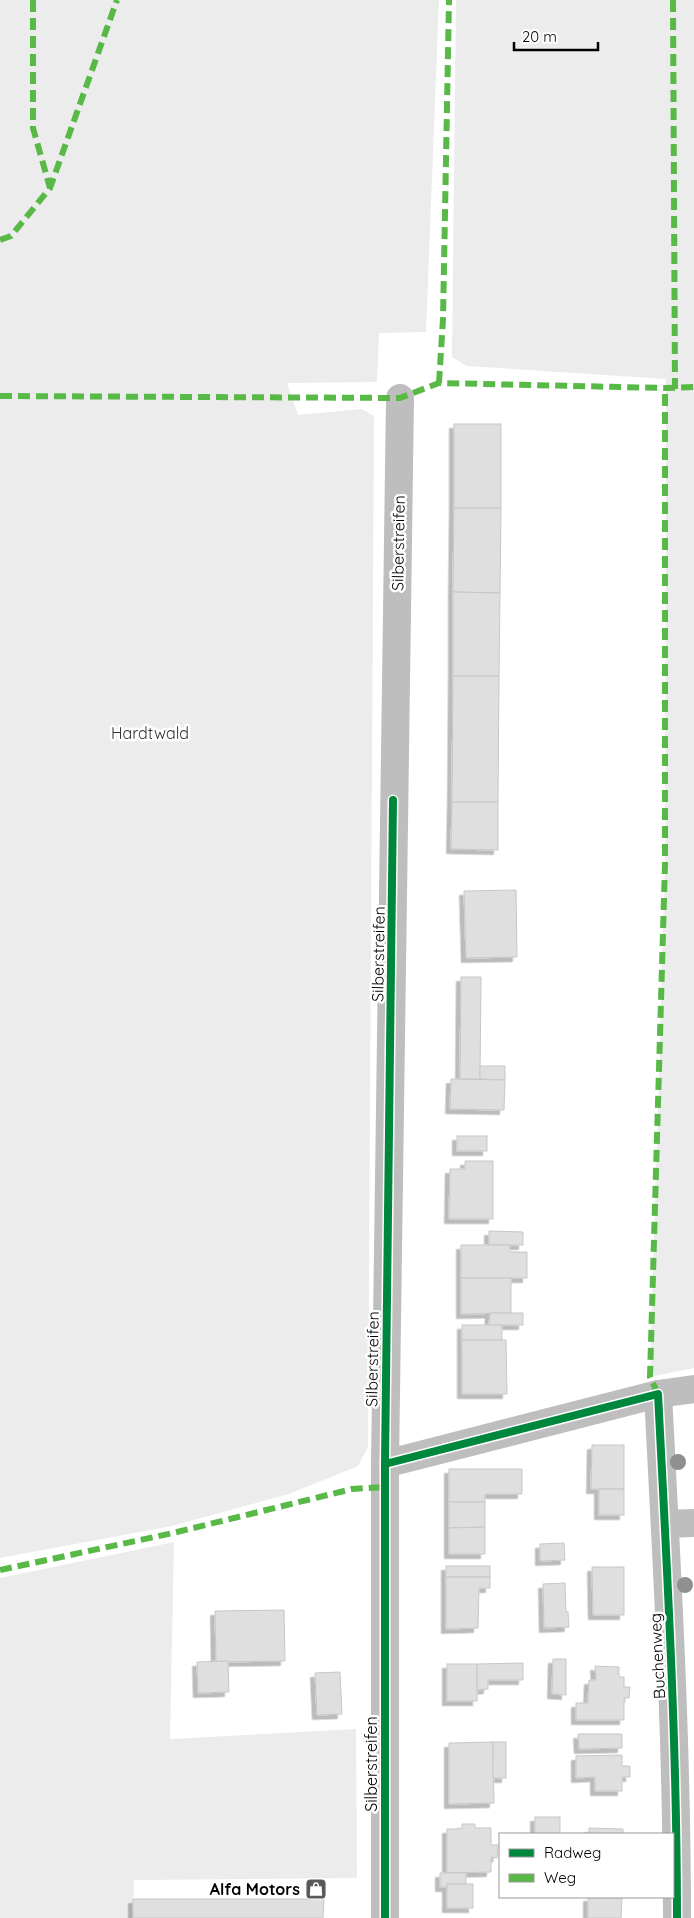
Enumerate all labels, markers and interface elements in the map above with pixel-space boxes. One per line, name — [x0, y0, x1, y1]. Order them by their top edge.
scale bar — [514, 20, 598, 52]
text: 20 m — [522, 27, 557, 46]
street label: Silberstreifen — [387, 495, 409, 591]
park label: Hardtwald — [111, 723, 189, 743]
street label: Silberstreifen — [367, 906, 389, 1002]
street label: Silberstreifen — [361, 1311, 383, 1407]
street label: Buchenweg — [645, 1612, 669, 1700]
street label: Silberstreifen — [361, 1716, 381, 1812]
legend — [499, 1833, 674, 1898]
text: Radweg — [544, 1843, 601, 1862]
text: Weg — [544, 1868, 576, 1887]
shop icon: Alfa Motors — [304, 1877, 328, 1901]
place label: Alfa Motors — [210, 1879, 300, 1899]

